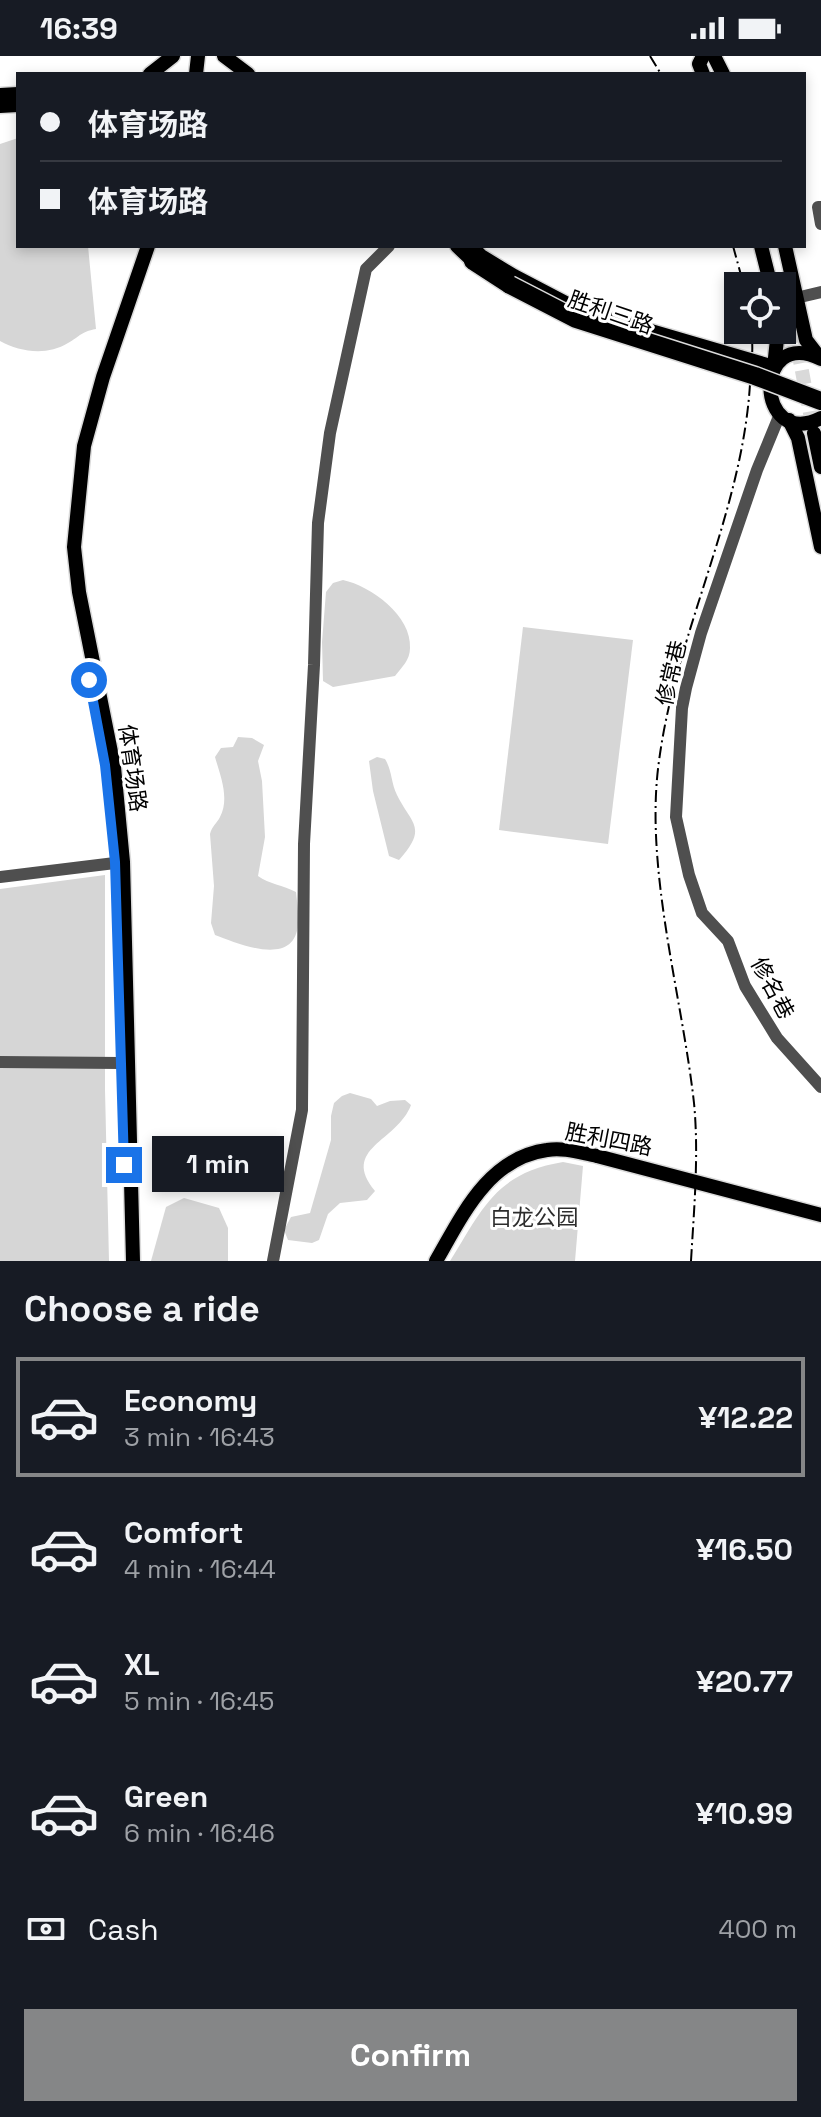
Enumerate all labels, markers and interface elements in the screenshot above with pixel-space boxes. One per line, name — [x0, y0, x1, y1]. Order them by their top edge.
text: 16:39 — [40, 9, 118, 48]
text: 体育场路 — [88, 105, 208, 144]
text: 体育场路 — [88, 182, 208, 221]
map controls — [724, 272, 796, 344]
button: locate — [724, 272, 796, 344]
street label: 胜利三路 — [565, 284, 657, 340]
street label: 修常巷 — [650, 638, 692, 708]
route start — [71, 662, 107, 698]
street label: 体育场路 — [113, 722, 153, 814]
street label: 修名巷 — [745, 952, 801, 1024]
street label: 胜利四路 — [563, 1117, 655, 1161]
callout: 1 min — [152, 1137, 284, 1193]
route end — [106, 1147, 142, 1183]
text: 1 min — [186, 1147, 250, 1181]
park label: 白龙公园 — [490, 1203, 578, 1231]
text: Choose a ride — [24, 1286, 260, 1332]
icon: car — [28, 1381, 100, 1453]
text: Economy — [124, 1381, 257, 1420]
text: ¥12.22 — [698, 1398, 793, 1437]
text: 3 min · 16:43 — [124, 1420, 275, 1454]
icon: car — [28, 1513, 100, 1585]
text: Comfort — [124, 1513, 243, 1552]
text: ¥16.50 — [696, 1530, 793, 1569]
text: 4 min · 16:44 — [124, 1552, 276, 1586]
icon: car — [28, 1645, 100, 1717]
text: XL — [124, 1645, 160, 1684]
text: ¥20.77 — [696, 1662, 793, 1701]
text: 5 min · 16:45 — [124, 1684, 274, 1718]
icon: car — [28, 1777, 100, 1849]
text: Green — [124, 1777, 208, 1816]
text: ¥10.99 — [696, 1794, 793, 1833]
text: 6 min · 16:46 — [124, 1816, 275, 1850]
icon: cash — [24, 1907, 68, 1951]
text: Cash — [88, 1910, 159, 1949]
text: 400 m — [718, 1912, 797, 1946]
button: Confirm — [24, 2009, 797, 2101]

